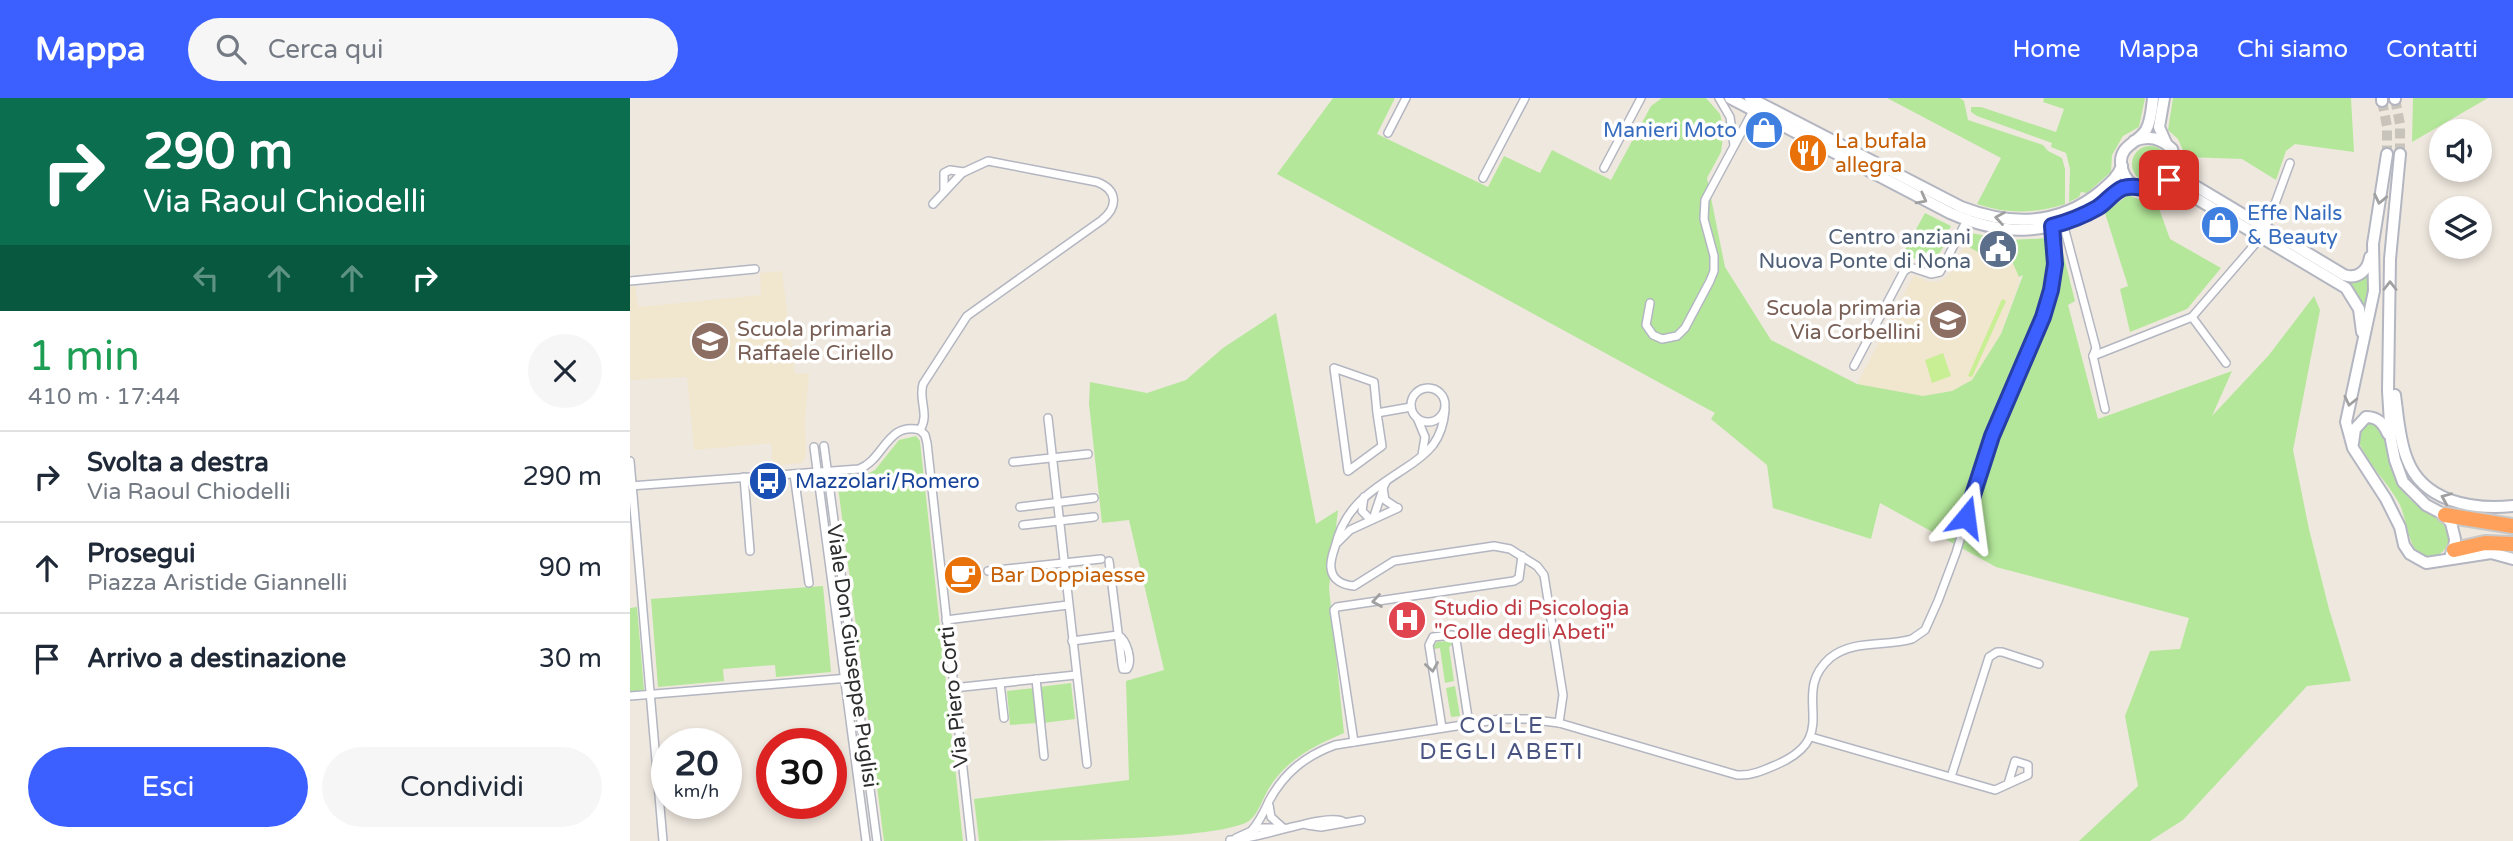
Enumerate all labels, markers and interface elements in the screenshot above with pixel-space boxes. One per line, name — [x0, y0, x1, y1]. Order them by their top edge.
search box — [188, 18, 678, 81]
text: Mappa — [35, 30, 146, 69]
icon: search — [212, 30, 250, 68]
text: Cerca qui — [268, 34, 384, 65]
text: Home — [2013, 35, 2081, 64]
text: Mappa — [2119, 35, 2199, 64]
text: Chi siamo — [2237, 35, 2348, 64]
text: Contatti — [2386, 35, 2478, 64]
shop icon: Manieri Moto — [1743, 109, 1785, 151]
place label: Manieri Moto — [1603, 118, 1737, 143]
map controls — [2429, 119, 2492, 259]
button: sound — [2429, 119, 2492, 182]
text: 290 m — [143, 123, 293, 182]
icon: right — [28, 126, 119, 217]
place label: La bufala allegra — [1835, 129, 1927, 178]
restaurant icon: La bufala allegra — [1787, 132, 1829, 174]
pin — [2139, 150, 2199, 210]
icon: arrive — [2150, 161, 2188, 199]
text: Via Raoul Chiodelli — [143, 183, 427, 221]
one-way arrow — [1915, 190, 1927, 204]
one-way arrow — [2374, 193, 2389, 205]
button: layers — [2429, 196, 2492, 259]
place label: Effe Nails & Beauty — [2247, 201, 2342, 250]
shop icon: Effe Nails & Beauty — [2199, 204, 2241, 246]
one-way arrow — [1994, 211, 2005, 226]
place label: Centro anziani Nuova Ponte di Nona — [1759, 225, 1971, 274]
public building icon: Centro anziani Nuova Ponte di Nona — [1977, 228, 2019, 270]
icon: left — [187, 259, 225, 297]
icon: ahead — [260, 259, 298, 297]
icon: ahead — [333, 259, 371, 297]
icon: right — [406, 259, 444, 297]
one-way arrow — [2382, 280, 2398, 290]
place label: Scuola primaria Via Corbellini — [1766, 296, 1921, 345]
school or university icon: Scuola primaria Via Corbellini — [1927, 299, 1969, 341]
place label: Scuola primaria Raffaele Ciriello — [737, 317, 894, 366]
school or university icon: Scuola primaria Raffaele Ciriello — [689, 320, 731, 362]
text: 1 min — [28, 331, 140, 382]
button: close — [528, 334, 602, 408]
text: 410 m · 17:44 — [28, 383, 180, 411]
one-way arrow — [2344, 395, 2359, 407]
text: Svolta a destra — [87, 447, 269, 478]
icon: right — [28, 458, 66, 496]
bus stop icon: Mazzolari/Romero — [747, 460, 789, 502]
text: 290 m — [522, 461, 602, 492]
place label: Mazzolari/Romero — [795, 469, 980, 494]
text: Via Raoul Chiodelli — [87, 478, 291, 506]
position arrow — [1929, 480, 2003, 554]
one-way arrow — [2441, 492, 2454, 506]
street label: Viale Don Giuseppe Puglisi — [821, 523, 883, 789]
text: Prosegui — [87, 538, 196, 569]
icon: ahead — [28, 549, 66, 587]
text: 90 m — [539, 552, 602, 583]
cafe icon: Bar Doppiaesse — [942, 554, 984, 596]
place label: Bar Doppiaesse — [990, 563, 1146, 588]
text: Piazza Aristide Giannelli — [87, 569, 348, 597]
one-way arrow — [1372, 593, 1383, 608]
place label: Studio di Psicologia "Colle degli Abeti" — [1434, 596, 1629, 645]
hospital icon: Studio di Psicologia "Colle degli Abeti" — [1386, 599, 1428, 641]
street label: Via Piero Corti — [934, 625, 974, 769]
icon: arrive — [28, 640, 66, 678]
text: Arrivo a destinazione — [87, 643, 346, 674]
text: 30 m — [539, 643, 602, 674]
one-way arrow — [1424, 661, 1439, 673]
district label: COLLE DEGLI ABETI — [1419, 712, 1585, 766]
speed limit sign: 30 — [756, 728, 847, 819]
text: 20 — [675, 743, 718, 785]
button: Esci — [28, 747, 308, 827]
button: Condividi — [322, 747, 602, 827]
text: km/h — [674, 780, 719, 802]

